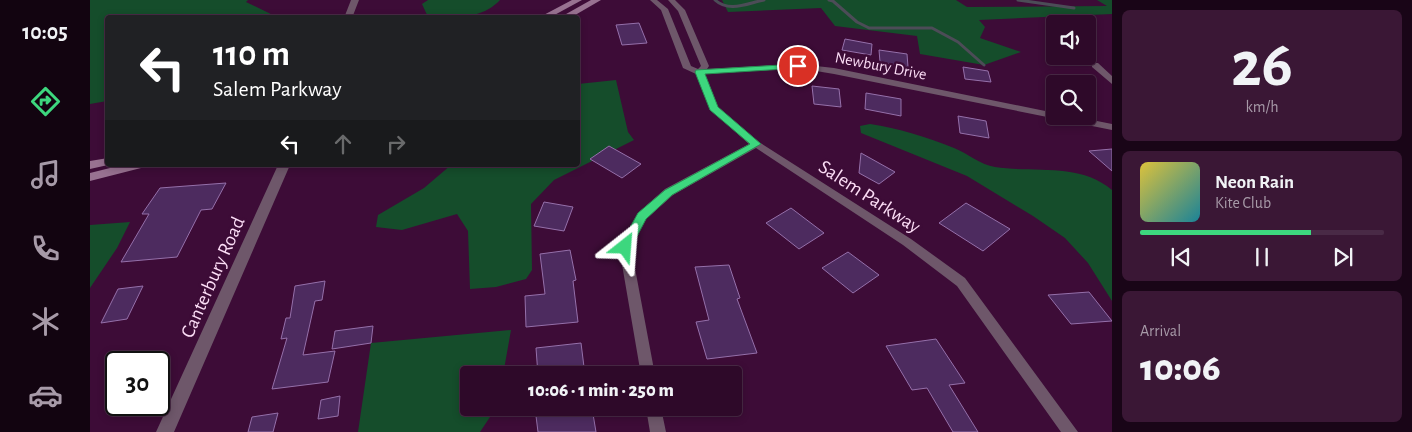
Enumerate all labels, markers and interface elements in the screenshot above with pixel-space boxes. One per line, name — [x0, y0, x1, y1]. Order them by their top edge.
map controls — [1046, 15, 1096, 125]
button: sound — [1046, 15, 1096, 65]
text: 10:05 — [22, 21, 68, 43]
text: 26 — [1231, 33, 1293, 98]
icon: left — [130, 35, 195, 100]
text: 110 m — [213, 37, 290, 72]
pin — [777, 45, 819, 87]
street label: Newbury Drive — [833, 49, 928, 84]
icon: arrive — [784, 52, 812, 80]
button: search — [1046, 75, 1096, 125]
text: Salem Parkway — [213, 78, 342, 100]
icon: directions — [28, 84, 63, 119]
text: km/h — [1245, 99, 1279, 115]
icon: left — [276, 130, 304, 158]
icon: ahead — [329, 130, 357, 158]
icon: right — [382, 130, 410, 158]
icon: music — [28, 157, 63, 192]
street label: Salem Parkway — [815, 157, 924, 237]
text: Neon Rain — [1215, 173, 1294, 192]
text: Kite Club — [1215, 195, 1271, 211]
street label: Canterbury Road — [177, 214, 249, 341]
position arrow — [598, 220, 650, 272]
icon: phone — [28, 231, 63, 266]
icon: previous — [1167, 243, 1195, 271]
icon: pause — [1248, 243, 1276, 271]
icon: next — [1329, 243, 1357, 271]
icon: climate — [28, 304, 63, 339]
text: Arrival — [1140, 323, 1181, 339]
text: 10:06 — [1140, 350, 1221, 388]
speed limit sign: 30 — [105, 351, 170, 416]
icon: car — [28, 378, 63, 413]
text: 10:06 · 1 min · 250 m — [528, 381, 674, 400]

